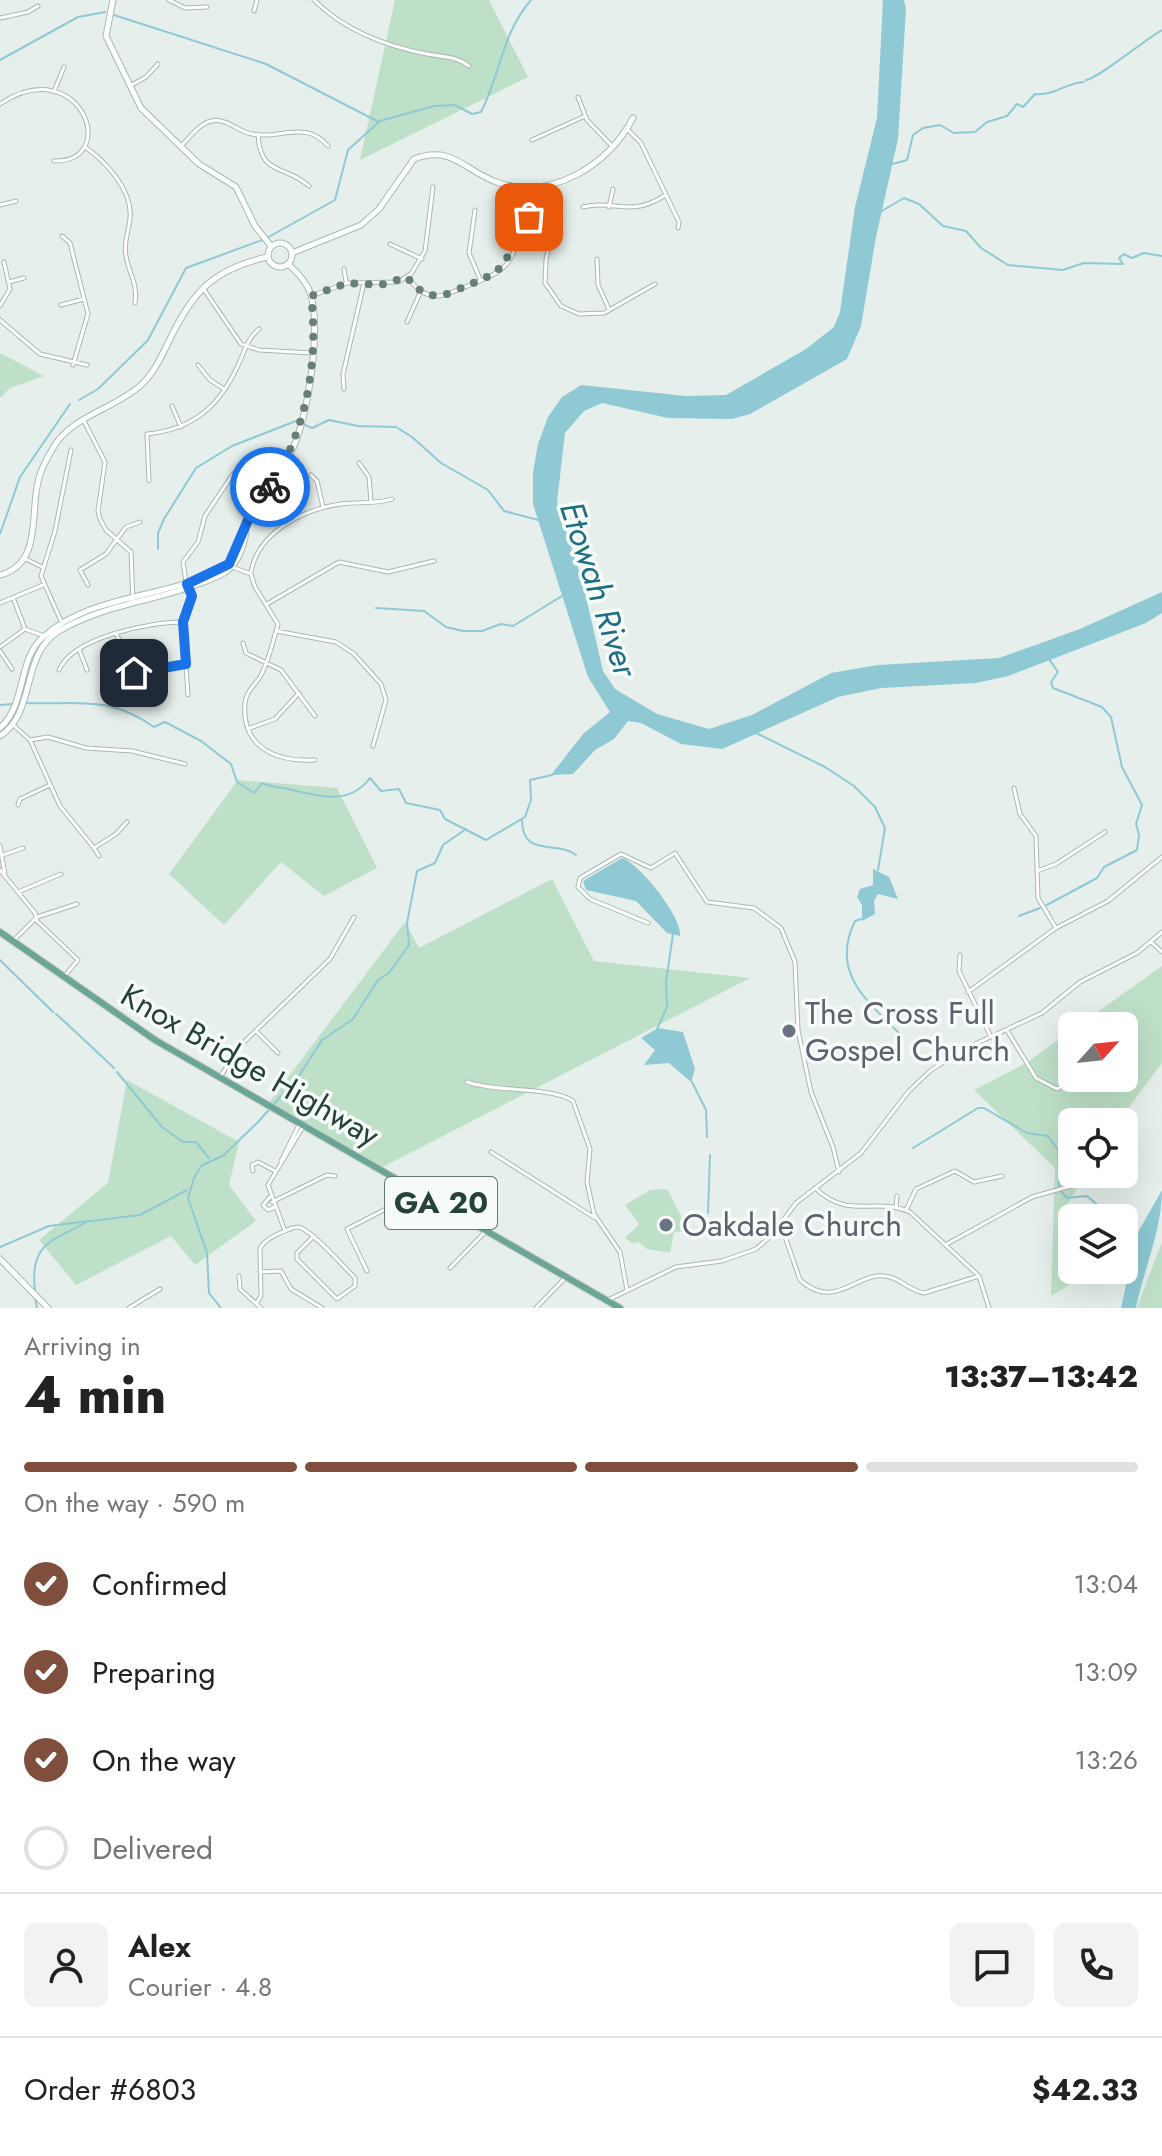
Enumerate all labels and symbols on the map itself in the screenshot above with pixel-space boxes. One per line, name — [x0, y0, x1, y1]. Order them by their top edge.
pin — [495, 183, 563, 251]
courier — [230, 447, 310, 527]
water label: Etowah River — [547, 495, 650, 685]
pin — [100, 639, 168, 707]
street label: Knox Bridge Highway — [112, 972, 389, 1158]
place label: The Cross Full Gospel Church — [805, 990, 1010, 1073]
north arrow — [1058, 1012, 1138, 1092]
marker: The Cross Full Gospel Church — [780, 1022, 798, 1040]
road number: GA 20 — [385, 1177, 497, 1229]
place label: Oakdale Church — [682, 1202, 902, 1248]
marker: Oakdale Church — [657, 1216, 675, 1234]

